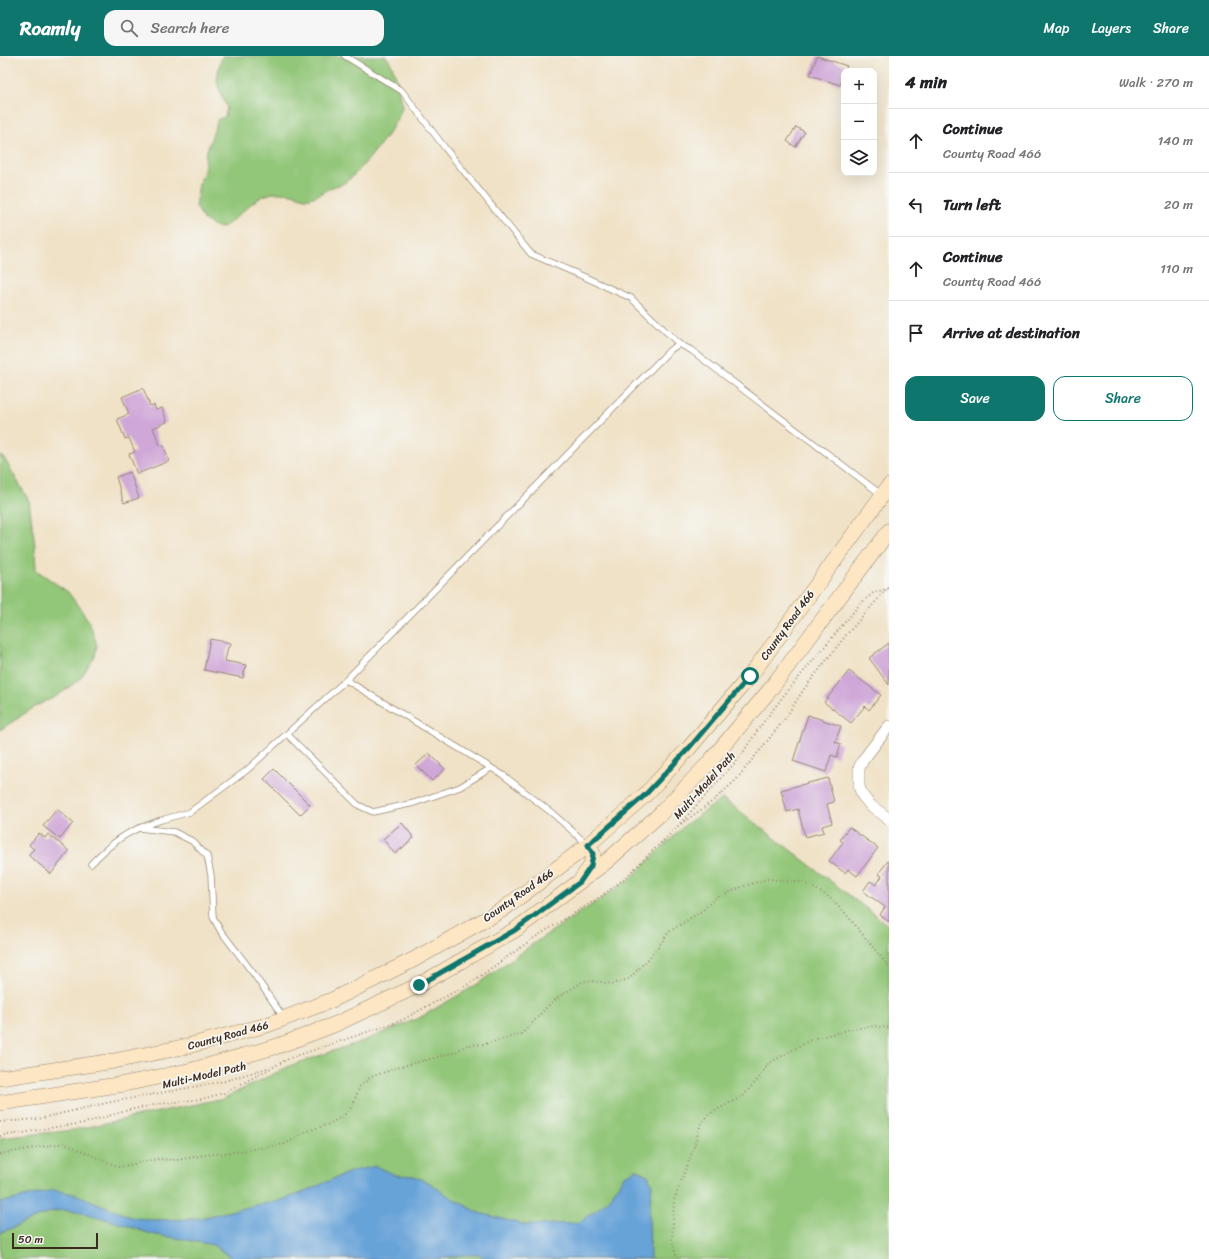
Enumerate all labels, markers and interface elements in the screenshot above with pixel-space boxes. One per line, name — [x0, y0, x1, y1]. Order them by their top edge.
search box — [104, 10, 384, 46]
text: Roamly — [20, 12, 80, 45]
text: Search here — [150, 15, 229, 41]
text: Map — [1044, 16, 1069, 41]
text: Layers — [1091, 16, 1131, 41]
text: Share — [1153, 16, 1189, 41]
icon: search — [118, 17, 140, 39]
text: 4 min — [905, 67, 947, 97]
map controls — [841, 68, 877, 176]
button: + — [841, 68, 877, 104]
text: Walk · 270 m — [1119, 71, 1193, 94]
button: − — [841, 104, 877, 140]
text: Continue — [943, 116, 1003, 142]
text: 140 m — [1158, 129, 1193, 152]
icon: ahead — [905, 130, 927, 152]
button: layers — [841, 140, 877, 176]
text: County Road 466 — [943, 142, 1041, 165]
text: Turn left — [943, 192, 1001, 218]
text: 20 m — [1164, 193, 1193, 216]
icon: left — [905, 194, 927, 216]
text: Continue — [943, 244, 1003, 270]
text: 110 m — [1160, 257, 1193, 280]
icon: ahead — [905, 258, 927, 280]
text: County Road 466 — [943, 270, 1041, 293]
text: Arrive at destination — [943, 320, 1080, 346]
icon: arrive — [905, 322, 927, 344]
button: Save — [905, 376, 1045, 421]
button: Share — [1053, 376, 1193, 421]
street label: County Road 466 — [755, 586, 820, 665]
route start — [741, 667, 759, 685]
street label: Multi-Model Path — [669, 747, 740, 824]
street label: County Road 466 — [479, 864, 558, 927]
route end — [410, 976, 428, 994]
street label: County Road 466 — [185, 1016, 271, 1055]
street label: Multi-Model Path — [160, 1057, 248, 1094]
text: 50 m — [18, 1230, 43, 1249]
scale bar — [12, 1231, 98, 1250]

